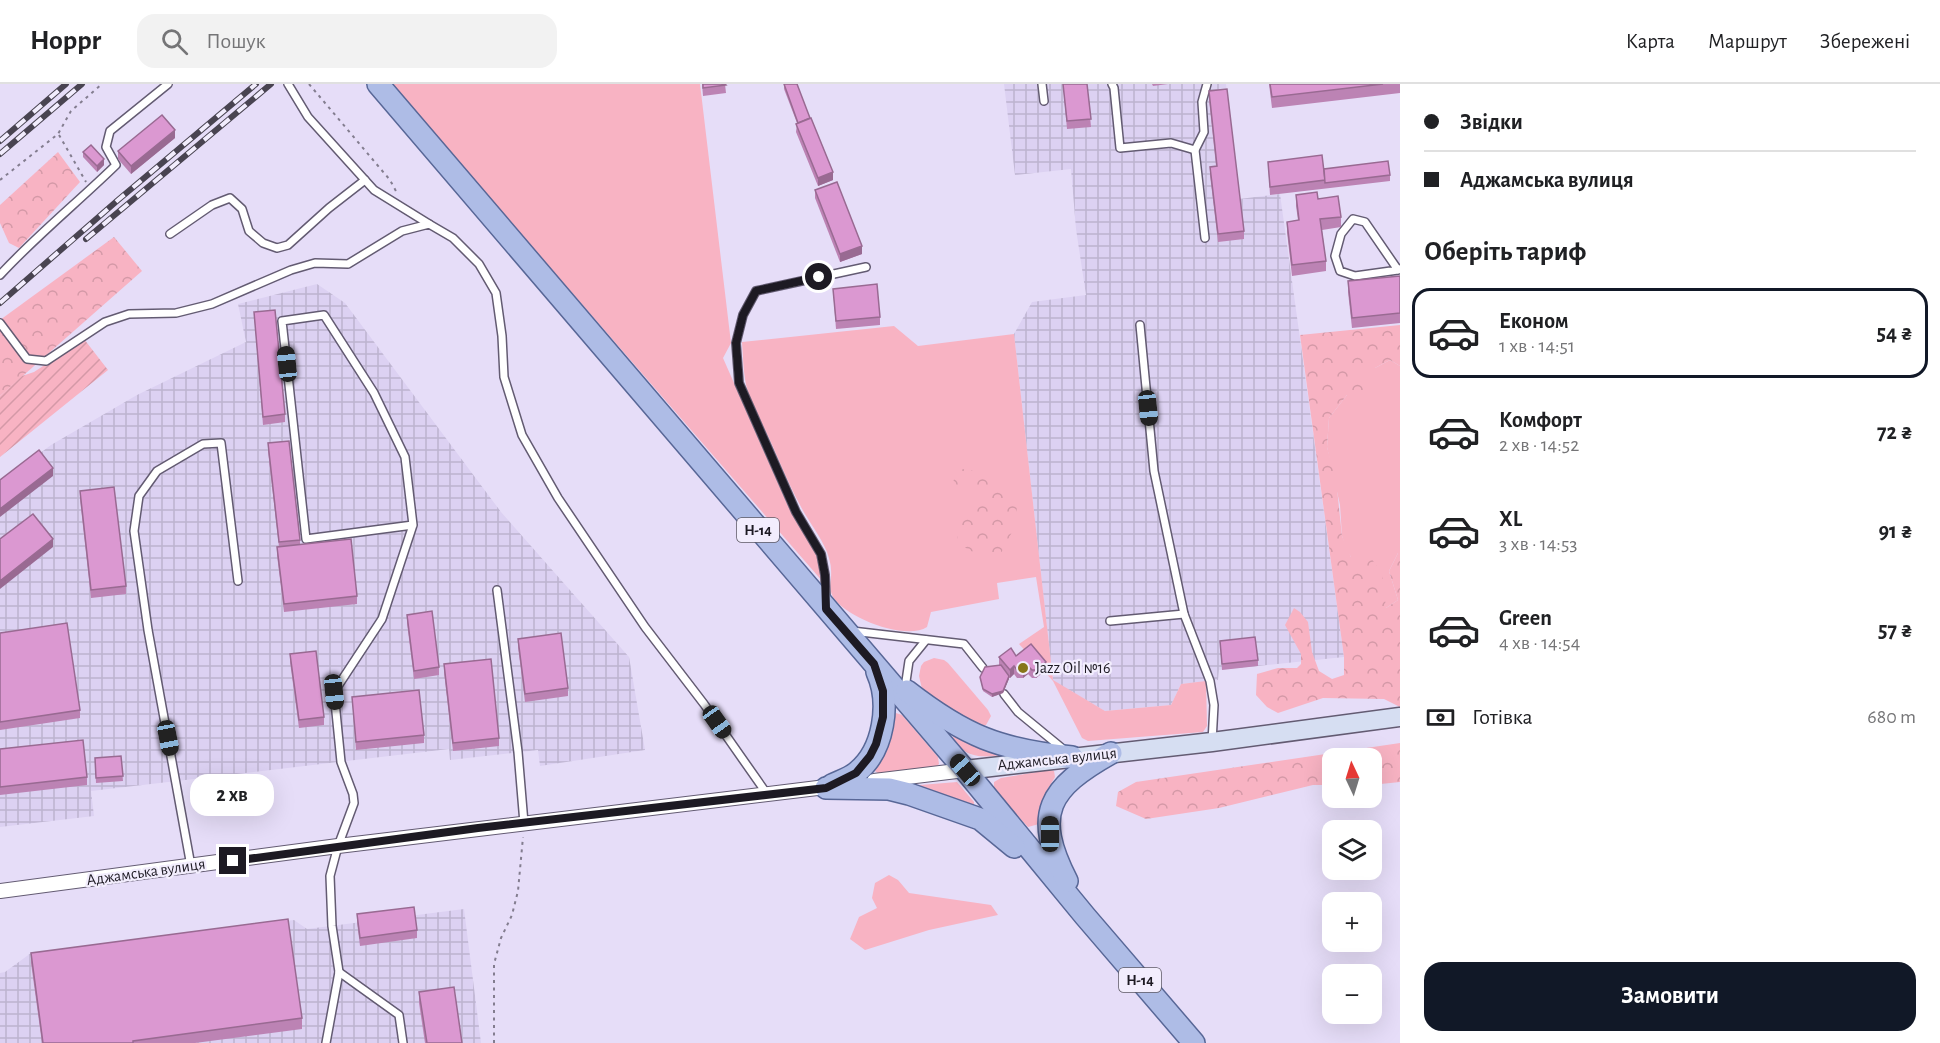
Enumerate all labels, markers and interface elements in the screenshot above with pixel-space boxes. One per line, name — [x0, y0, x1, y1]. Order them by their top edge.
search box — [137, 14, 557, 68]
icon: search — [158, 25, 191, 58]
text: Hoppr — [30, 27, 101, 55]
text: Пошук — [206, 30, 266, 52]
text: Карта — [1626, 31, 1675, 52]
text: Маршрут — [1708, 31, 1787, 52]
text: Збережені — [1820, 31, 1910, 52]
text: Звідки — [1460, 111, 1523, 133]
text: Аджамська вулиця — [1460, 169, 1634, 191]
text: Оберіть тариф — [1424, 238, 1586, 265]
route start — [805, 263, 832, 290]
icon: car — [1427, 306, 1481, 360]
text: Економ — [1499, 310, 1569, 332]
text: 54 ₴ — [1876, 322, 1913, 344]
text: 1 хв · 14:51 — [1499, 336, 1575, 356]
car — [276, 345, 298, 383]
car — [1137, 389, 1159, 427]
icon: car — [1427, 405, 1481, 459]
text: Комфорт — [1499, 409, 1582, 431]
text: 72 ₴ — [1877, 421, 1913, 443]
text: 2 хв · 14:52 — [1499, 435, 1579, 455]
icon: car — [1427, 504, 1481, 558]
text: XL — [1499, 508, 1522, 530]
road number: Н-14 — [737, 518, 779, 542]
text: 91 ₴ — [1878, 520, 1913, 542]
text: 3 хв · 14:53 — [1499, 534, 1578, 554]
icon: car — [1427, 603, 1481, 657]
text: Green — [1499, 607, 1552, 629]
text: 57 ₴ — [1878, 619, 1913, 641]
text: 4 хв · 14:54 — [1499, 633, 1580, 653]
place label: Jazz Oil №16 — [1035, 660, 1111, 676]
marker: Jazz Oil №16 — [1016, 661, 1030, 675]
car — [323, 673, 345, 711]
icon: cash — [1424, 701, 1457, 734]
car — [699, 702, 735, 742]
text: Готівка — [1472, 706, 1533, 728]
text: 680 m — [1867, 707, 1916, 727]
car — [156, 719, 180, 757]
street label: Аджамська вулиця — [997, 745, 1118, 774]
north arrow — [1322, 748, 1382, 808]
map controls — [1322, 748, 1382, 1024]
car — [946, 751, 984, 789]
callout: 2 хв — [191, 774, 275, 816]
text: 2 хв — [216, 785, 248, 805]
car — [1041, 816, 1059, 852]
button: layers — [1322, 820, 1382, 880]
route end — [219, 847, 246, 874]
street label: Аджамська вулиця — [86, 856, 207, 889]
button: + — [1322, 892, 1382, 952]
button: Замовити — [1424, 962, 1916, 1031]
button: − — [1322, 964, 1382, 1024]
road number: Н-14 — [1119, 968, 1161, 992]

